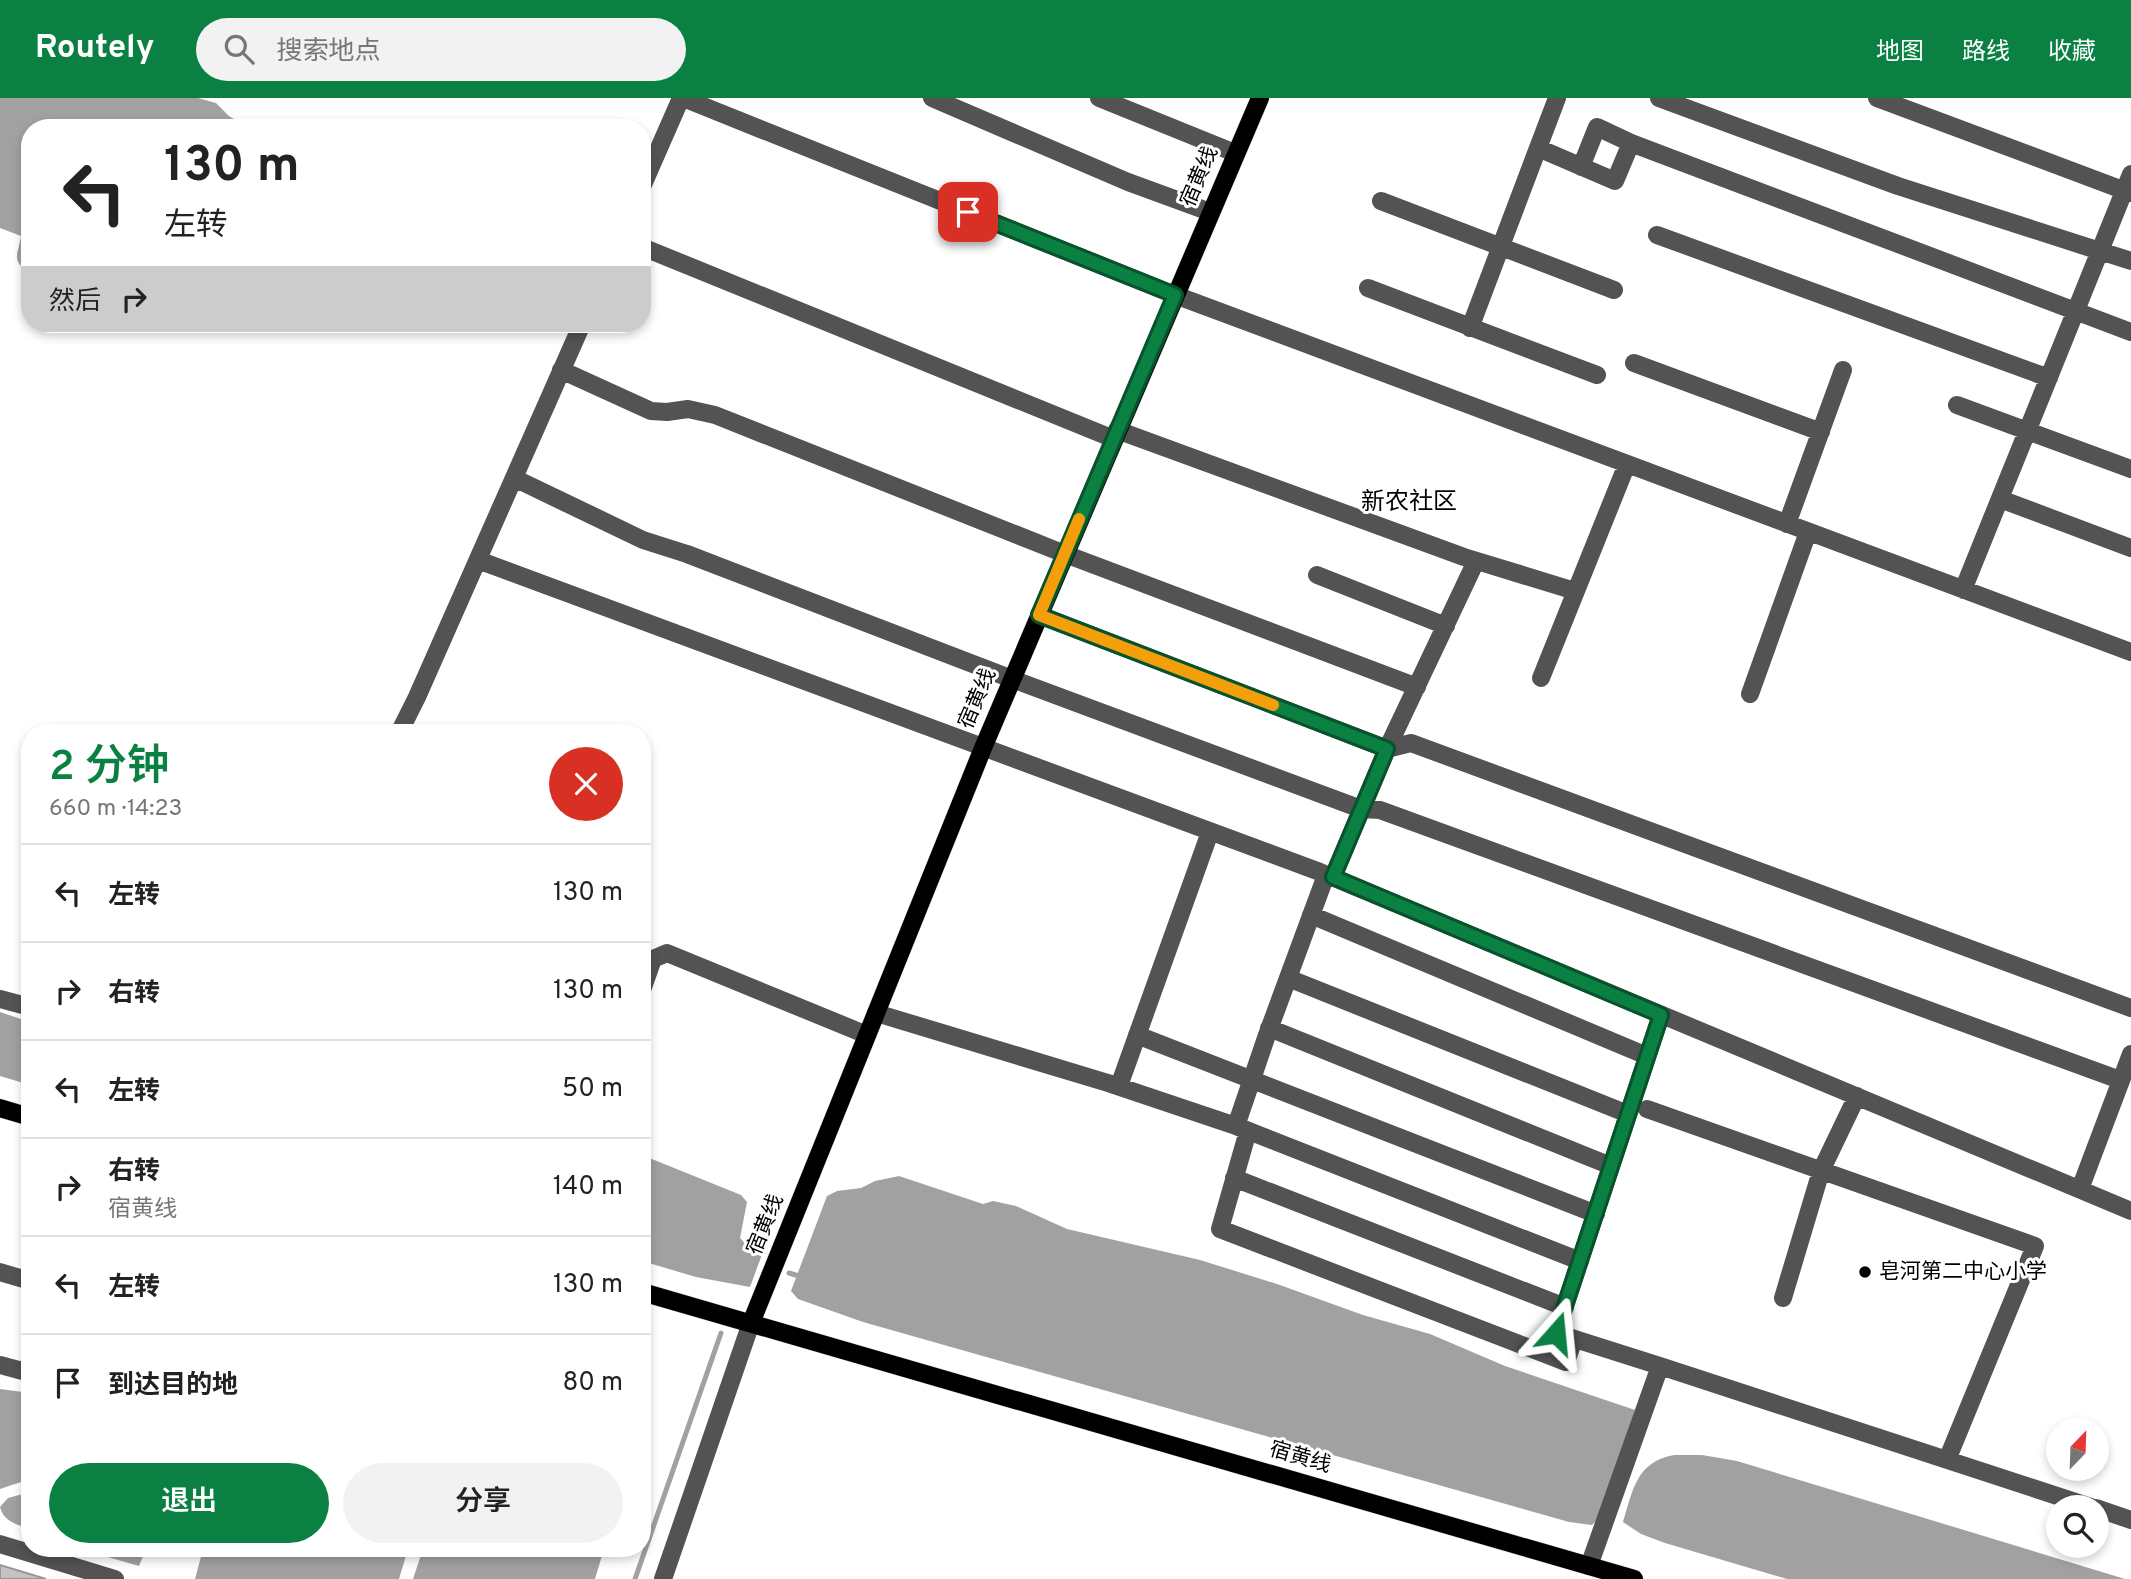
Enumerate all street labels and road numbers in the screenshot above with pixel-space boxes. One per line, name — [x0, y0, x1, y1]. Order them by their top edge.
street label: 宿黄线 — [1175, 143, 1225, 211]
street label: 宿黄线 — [953, 665, 1003, 733]
street label: 宿黄线 — [742, 1191, 790, 1259]
street label: 宿黄线 — [1266, 1436, 1334, 1480]

